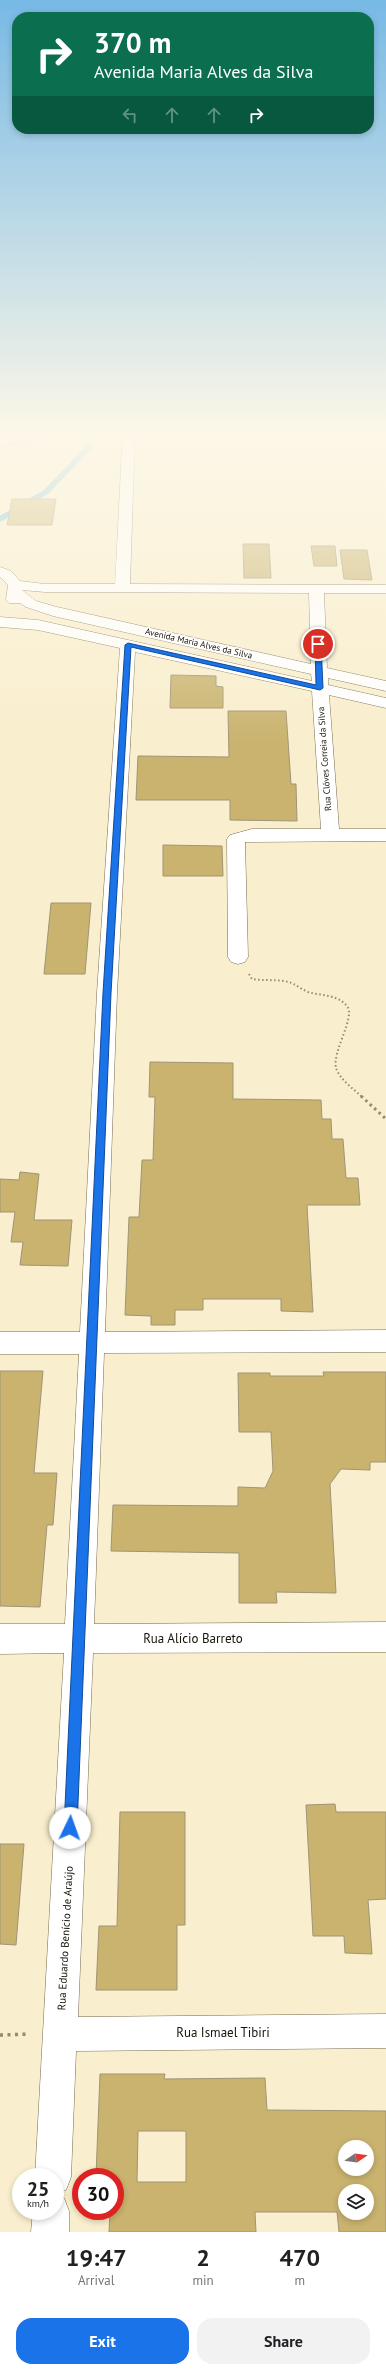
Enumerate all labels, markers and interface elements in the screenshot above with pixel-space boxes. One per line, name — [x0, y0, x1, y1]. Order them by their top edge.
text: 370 m — [94, 24, 171, 61]
icon: right — [28, 28, 80, 80]
text: Avenida Maria Alves da Silva — [94, 60, 313, 83]
icon: left — [119, 104, 141, 126]
icon: ahead — [161, 104, 183, 126]
icon: ahead — [203, 104, 225, 126]
icon: right — [245, 104, 267, 126]
street label: Avenida Maria Alves da Silva — [144, 625, 254, 661]
pin — [301, 627, 335, 661]
icon: arrive — [307, 633, 329, 655]
street label: Rua Clóves Correia da Silva — [315, 707, 333, 811]
street label: Rua Alício Barreto — [143, 1630, 243, 1647]
position arrow — [49, 1807, 91, 1849]
street label: Rua Eduardo Benício de Araújo — [54, 1865, 76, 2011]
street label: Rua Ismael Tibiri — [176, 2024, 270, 2041]
north arrow — [338, 2140, 374, 2176]
map controls — [338, 2140, 374, 2220]
speed limit sign: 30 — [72, 2168, 124, 2220]
text: 25 — [27, 2176, 49, 2202]
button: layers — [338, 2184, 374, 2220]
text: km/h — [27, 2197, 49, 2210]
text: 19:47 — [66, 2242, 127, 2273]
text: 2 — [196, 2242, 210, 2273]
text: 470 — [279, 2242, 320, 2273]
text: Arrival — [78, 2272, 114, 2289]
text: min — [192, 2272, 214, 2289]
text: m — [295, 2272, 305, 2289]
button: Exit — [16, 2318, 189, 2364]
button: Share — [197, 2318, 370, 2364]

